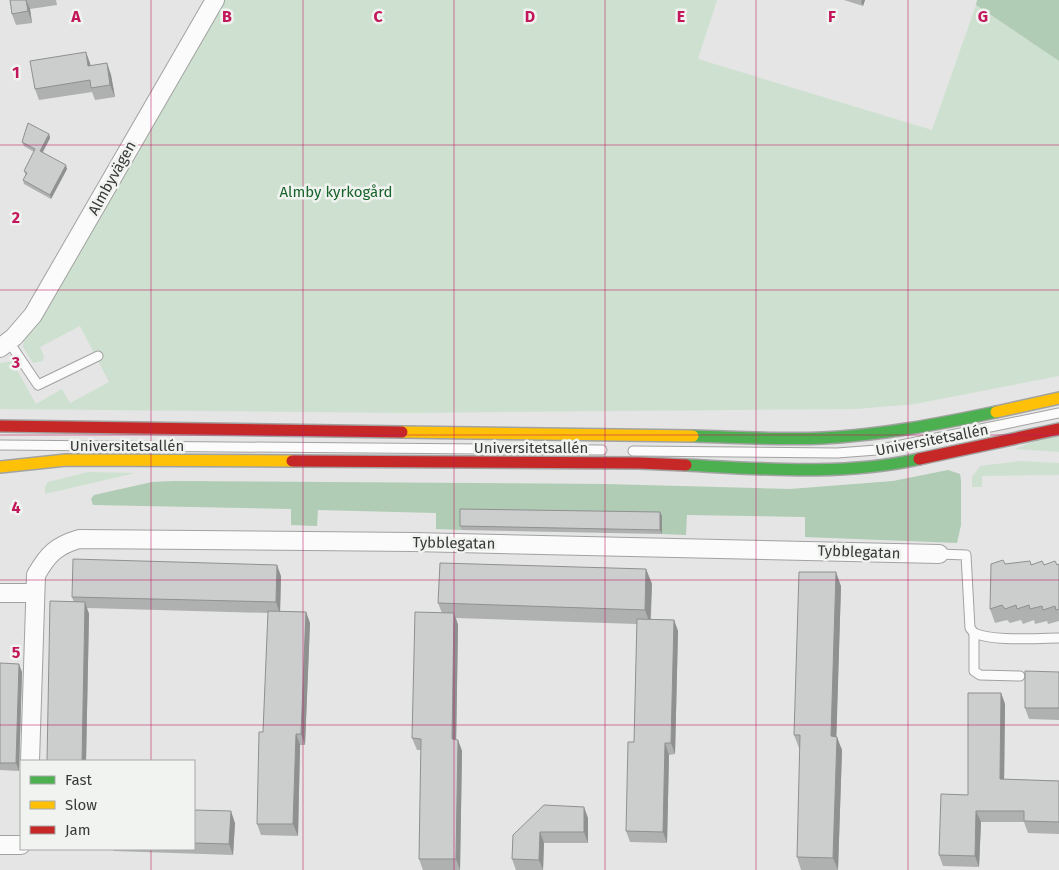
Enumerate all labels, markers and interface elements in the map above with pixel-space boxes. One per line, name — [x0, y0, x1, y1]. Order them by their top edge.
text: A — [70, 7, 81, 26]
text: B — [222, 7, 232, 26]
text: C — [373, 7, 383, 26]
text: D — [525, 7, 535, 26]
text: E — [677, 7, 685, 26]
text: F — [828, 7, 836, 26]
text: G — [978, 7, 988, 26]
text: 1 — [12, 63, 20, 82]
street label: Almbyvägen — [84, 138, 140, 218]
park label: Almby kyrkogård — [279, 183, 393, 201]
text: 2 — [12, 208, 20, 227]
text: 3 — [11, 353, 20, 372]
street label: Universitetsallén — [874, 420, 990, 460]
street label: Universitetsallén — [70, 437, 184, 455]
street label: Universitetsallén — [474, 439, 588, 457]
text: 4 — [11, 498, 21, 517]
street label: Tybblegatan — [412, 533, 496, 553]
street label: Tybblegatan — [817, 542, 901, 562]
text: 5 — [12, 643, 21, 662]
legend — [20, 760, 195, 850]
text: Fast — [65, 771, 92, 789]
text: Slow — [65, 796, 97, 814]
text: Jam — [65, 821, 91, 839]

